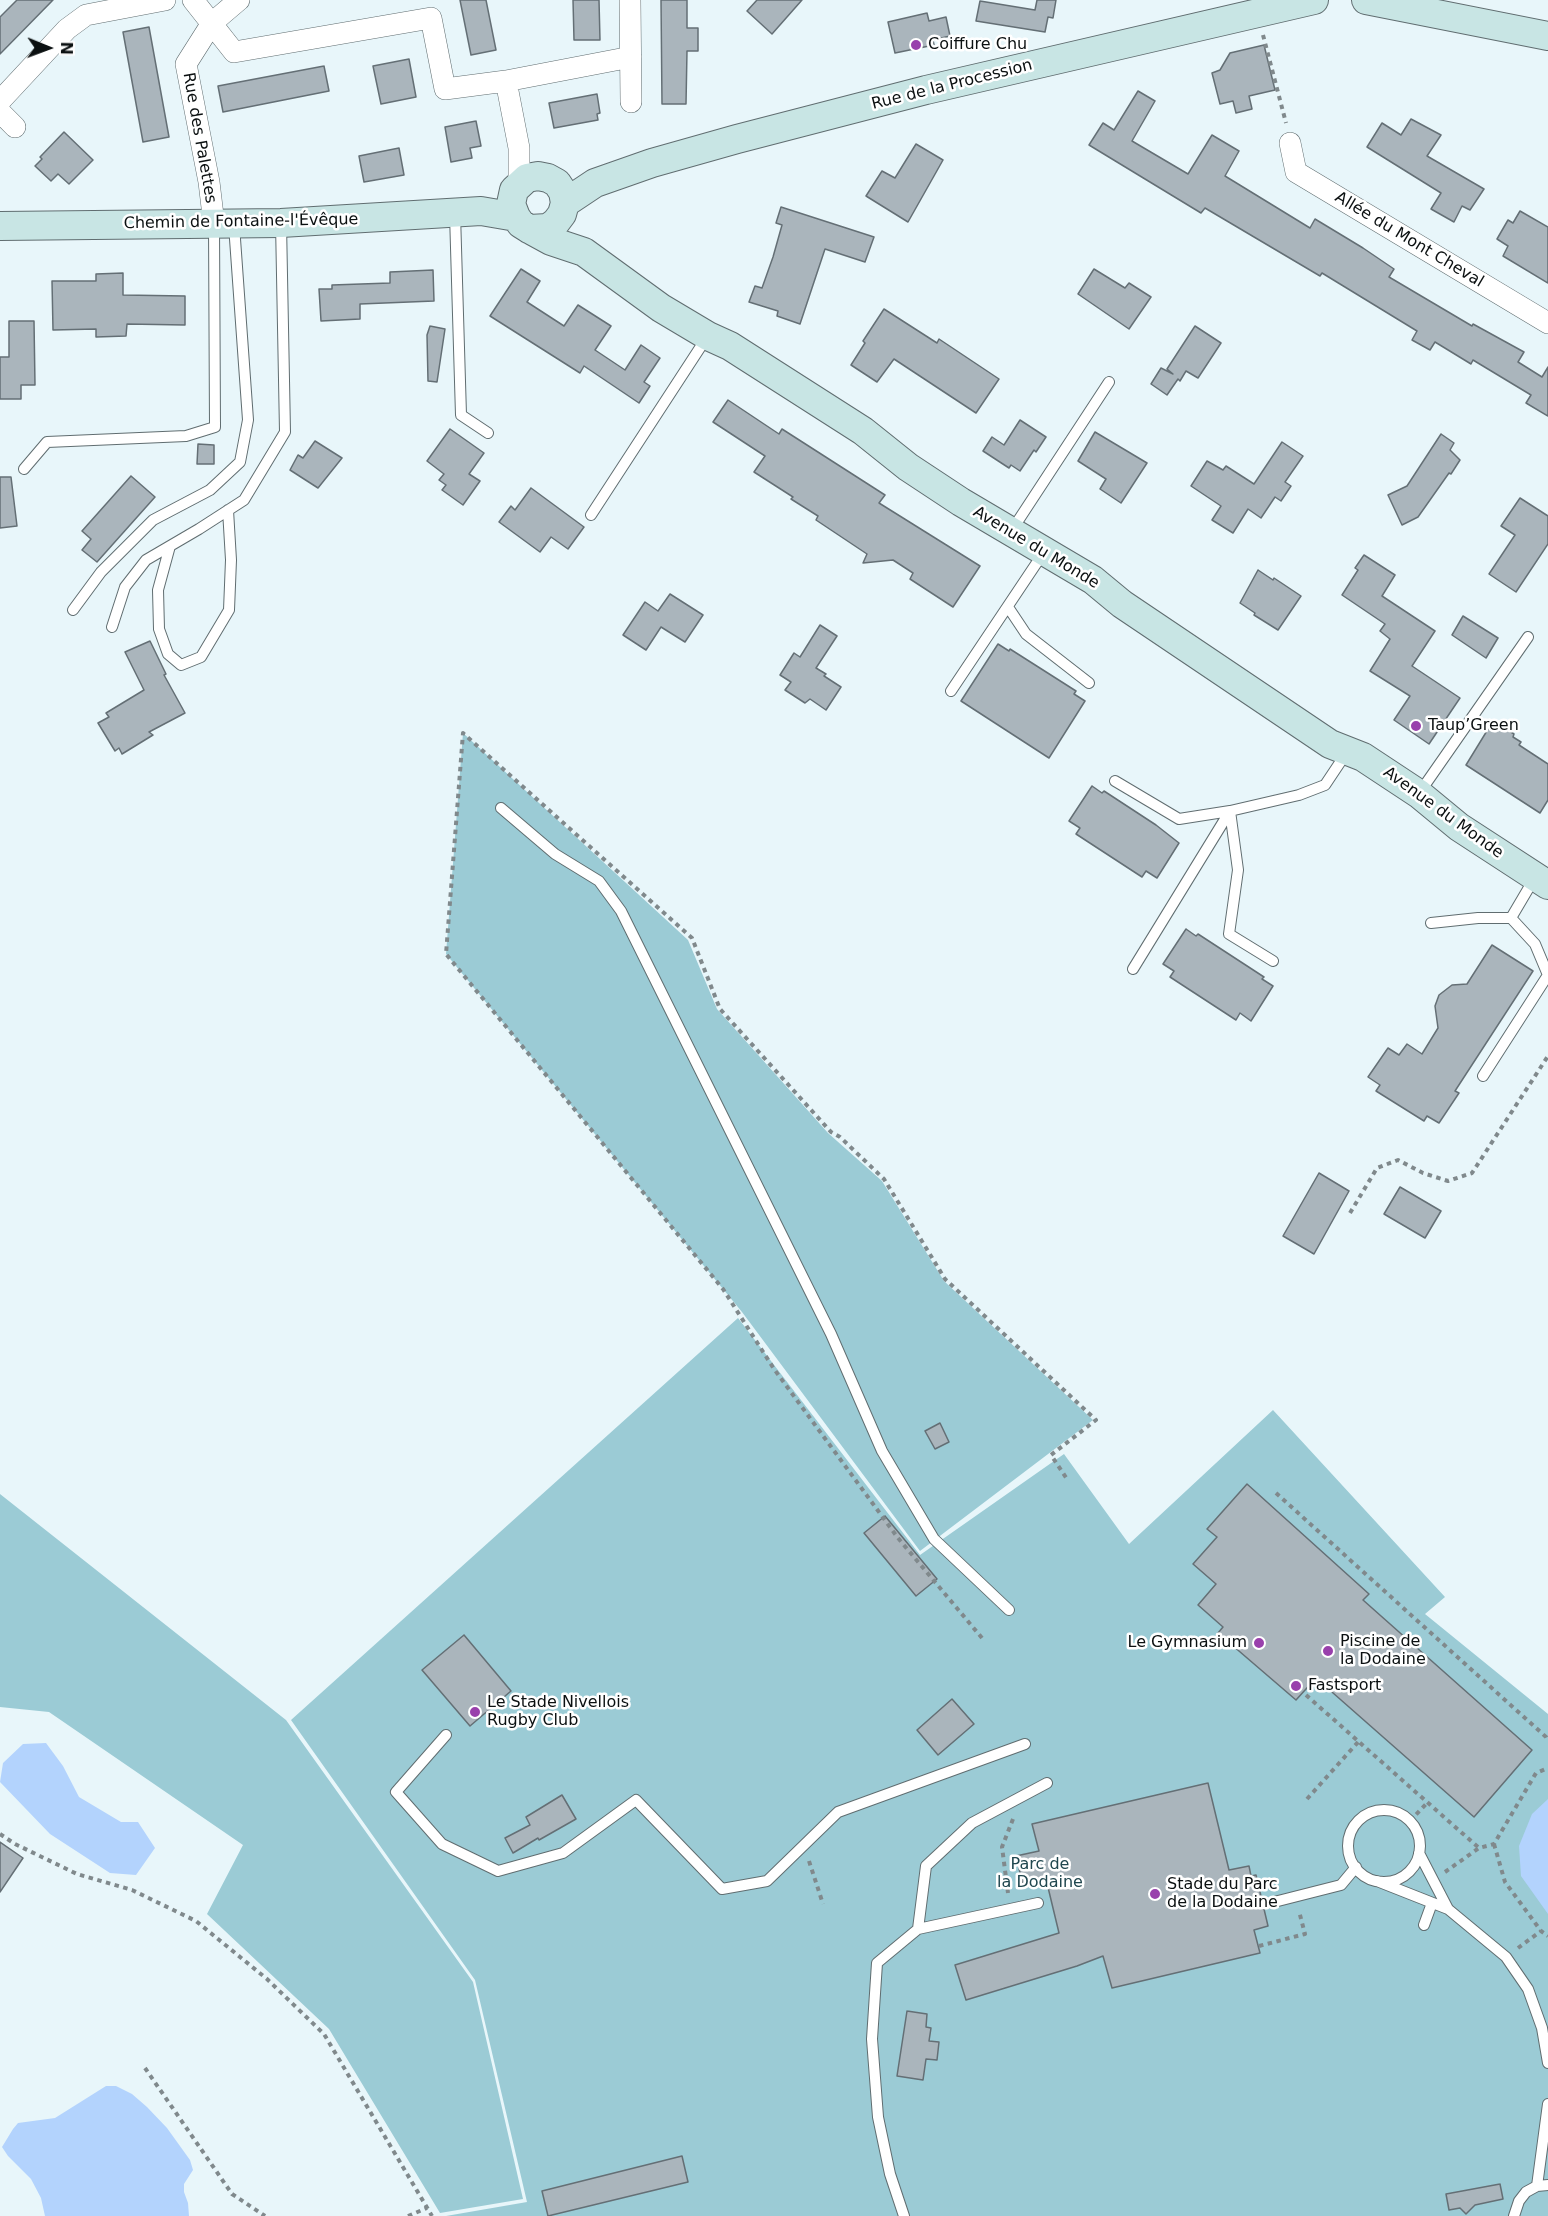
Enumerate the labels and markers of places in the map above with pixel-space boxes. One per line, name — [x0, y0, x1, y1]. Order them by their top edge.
place label: Coiffure Chu — [928, 35, 1027, 55]
marker: Coiffure Chu — [909, 38, 923, 52]
place label: Taup’Green — [1428, 716, 1519, 736]
marker: Taup’Green — [1409, 719, 1423, 733]
place label: Piscine de la Dodaine — [1340, 1632, 1426, 1670]
place label: Le Gymnasium — [1128, 1633, 1247, 1653]
marker: Le Gymnasium — [1252, 1636, 1266, 1650]
marker: Piscine de la Dodaine — [1321, 1644, 1335, 1658]
place label: Fastsport — [1308, 1676, 1381, 1696]
marker: Fastsport — [1289, 1679, 1303, 1693]
place label: Le Stade Nivellois Rugby Club — [487, 1693, 629, 1731]
marker: Le Stade Nivellois Rugby Club — [468, 1705, 482, 1719]
place label: Stade du Parc de la Dodaine — [1167, 1875, 1278, 1913]
marker: Stade du Parc de la Dodaine — [1148, 1887, 1162, 1901]

